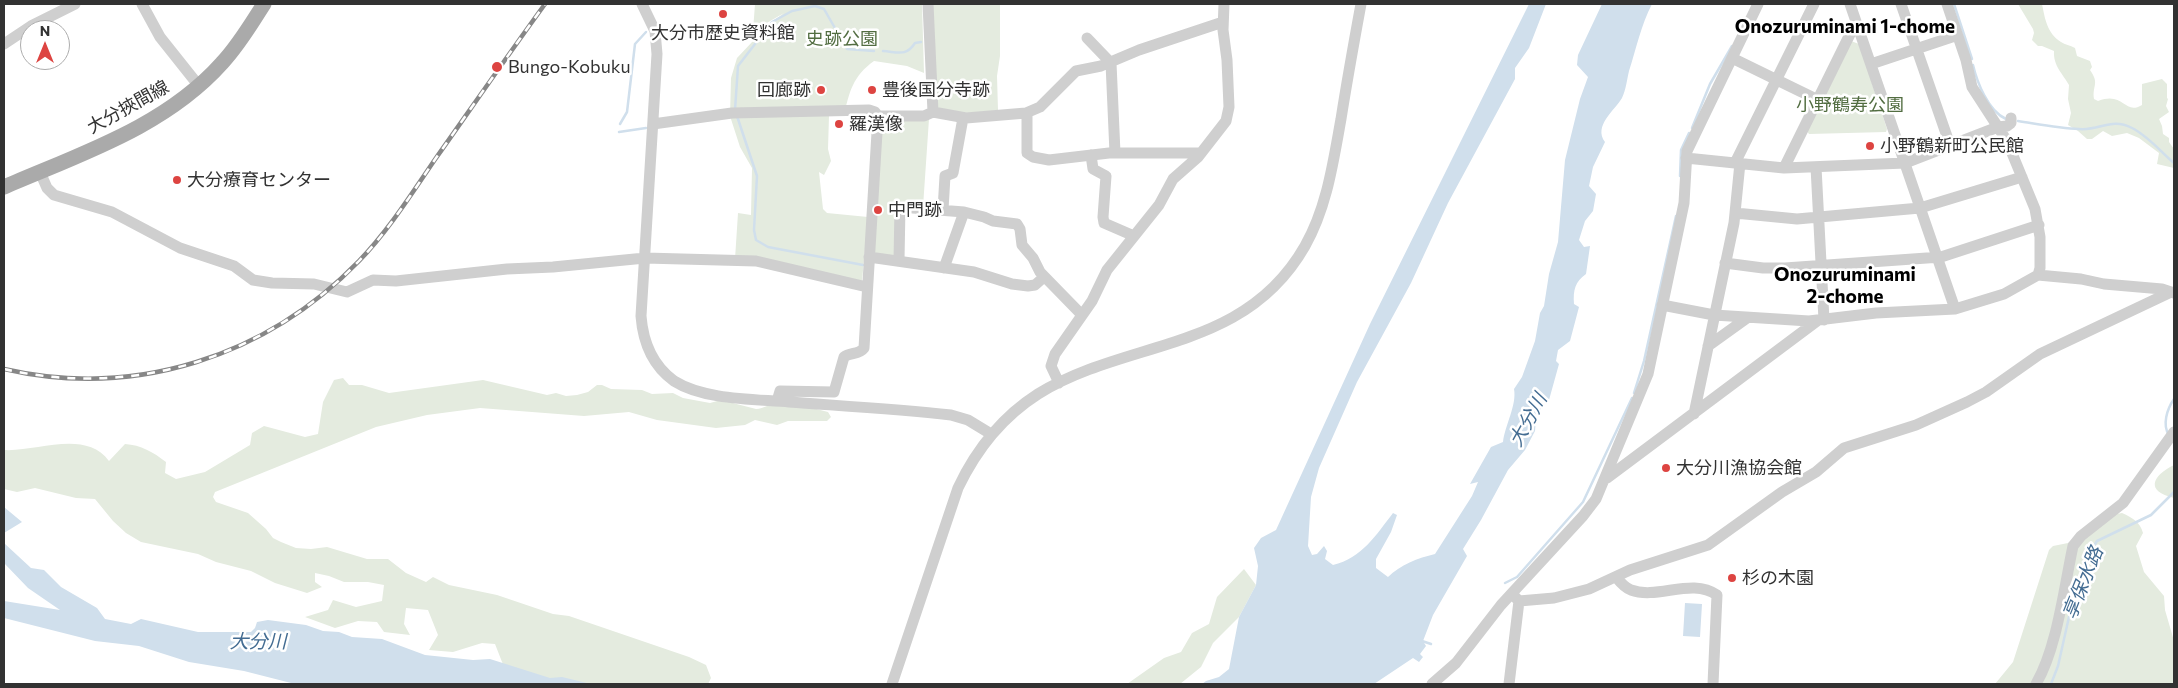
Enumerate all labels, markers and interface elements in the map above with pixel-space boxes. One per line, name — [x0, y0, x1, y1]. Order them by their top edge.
marker: 大分市歴史資料館 — [717, 8, 729, 20]
district label: Onozuruminami 1-chome — [1735, 16, 1955, 38]
north arrow — [20, 20, 70, 70]
text: N — [40, 22, 50, 39]
place label: 大分市歴史資料館 — [651, 22, 795, 44]
park label: 史跡公園 — [806, 28, 878, 50]
place label: Bungo-Kobuku — [508, 56, 631, 78]
marker: Bungo-Kobuku — [490, 60, 504, 74]
street label: 大分挾間線 — [83, 76, 173, 138]
place label: 回廊跡 — [757, 79, 811, 101]
place label: 豊後国分寺跡 — [882, 79, 990, 101]
marker: 回廊跡 — [815, 84, 827, 96]
marker: 豊後国分寺跡 — [866, 84, 878, 96]
park label: 小野鶴寿公園 — [1796, 94, 1904, 116]
place label: 羅漢像 — [849, 113, 903, 135]
marker: 羅漢像 — [833, 118, 845, 130]
place label: 小野鶴新町公民館 — [1880, 135, 2024, 157]
marker: 小野鶴新町公民館 — [1864, 140, 1876, 152]
place label: 大分療育センター — [187, 169, 331, 191]
marker: 大分療育センター — [171, 174, 183, 186]
place label: 中門跡 — [888, 199, 942, 221]
marker: 中門跡 — [872, 204, 884, 216]
district label: Onozuruminami 2-chome — [1774, 264, 1916, 308]
water label: 大分川 — [1504, 390, 1552, 450]
place label: 大分川漁協会館 — [1676, 457, 1802, 479]
marker: 大分川漁協会館 — [1660, 462, 1672, 474]
water label: 享保水路 — [2058, 543, 2108, 623]
place label: 杉の木園 — [1742, 567, 1814, 589]
marker: 杉の木園 — [1726, 572, 1738, 584]
water label: 大分川 — [230, 631, 286, 653]

